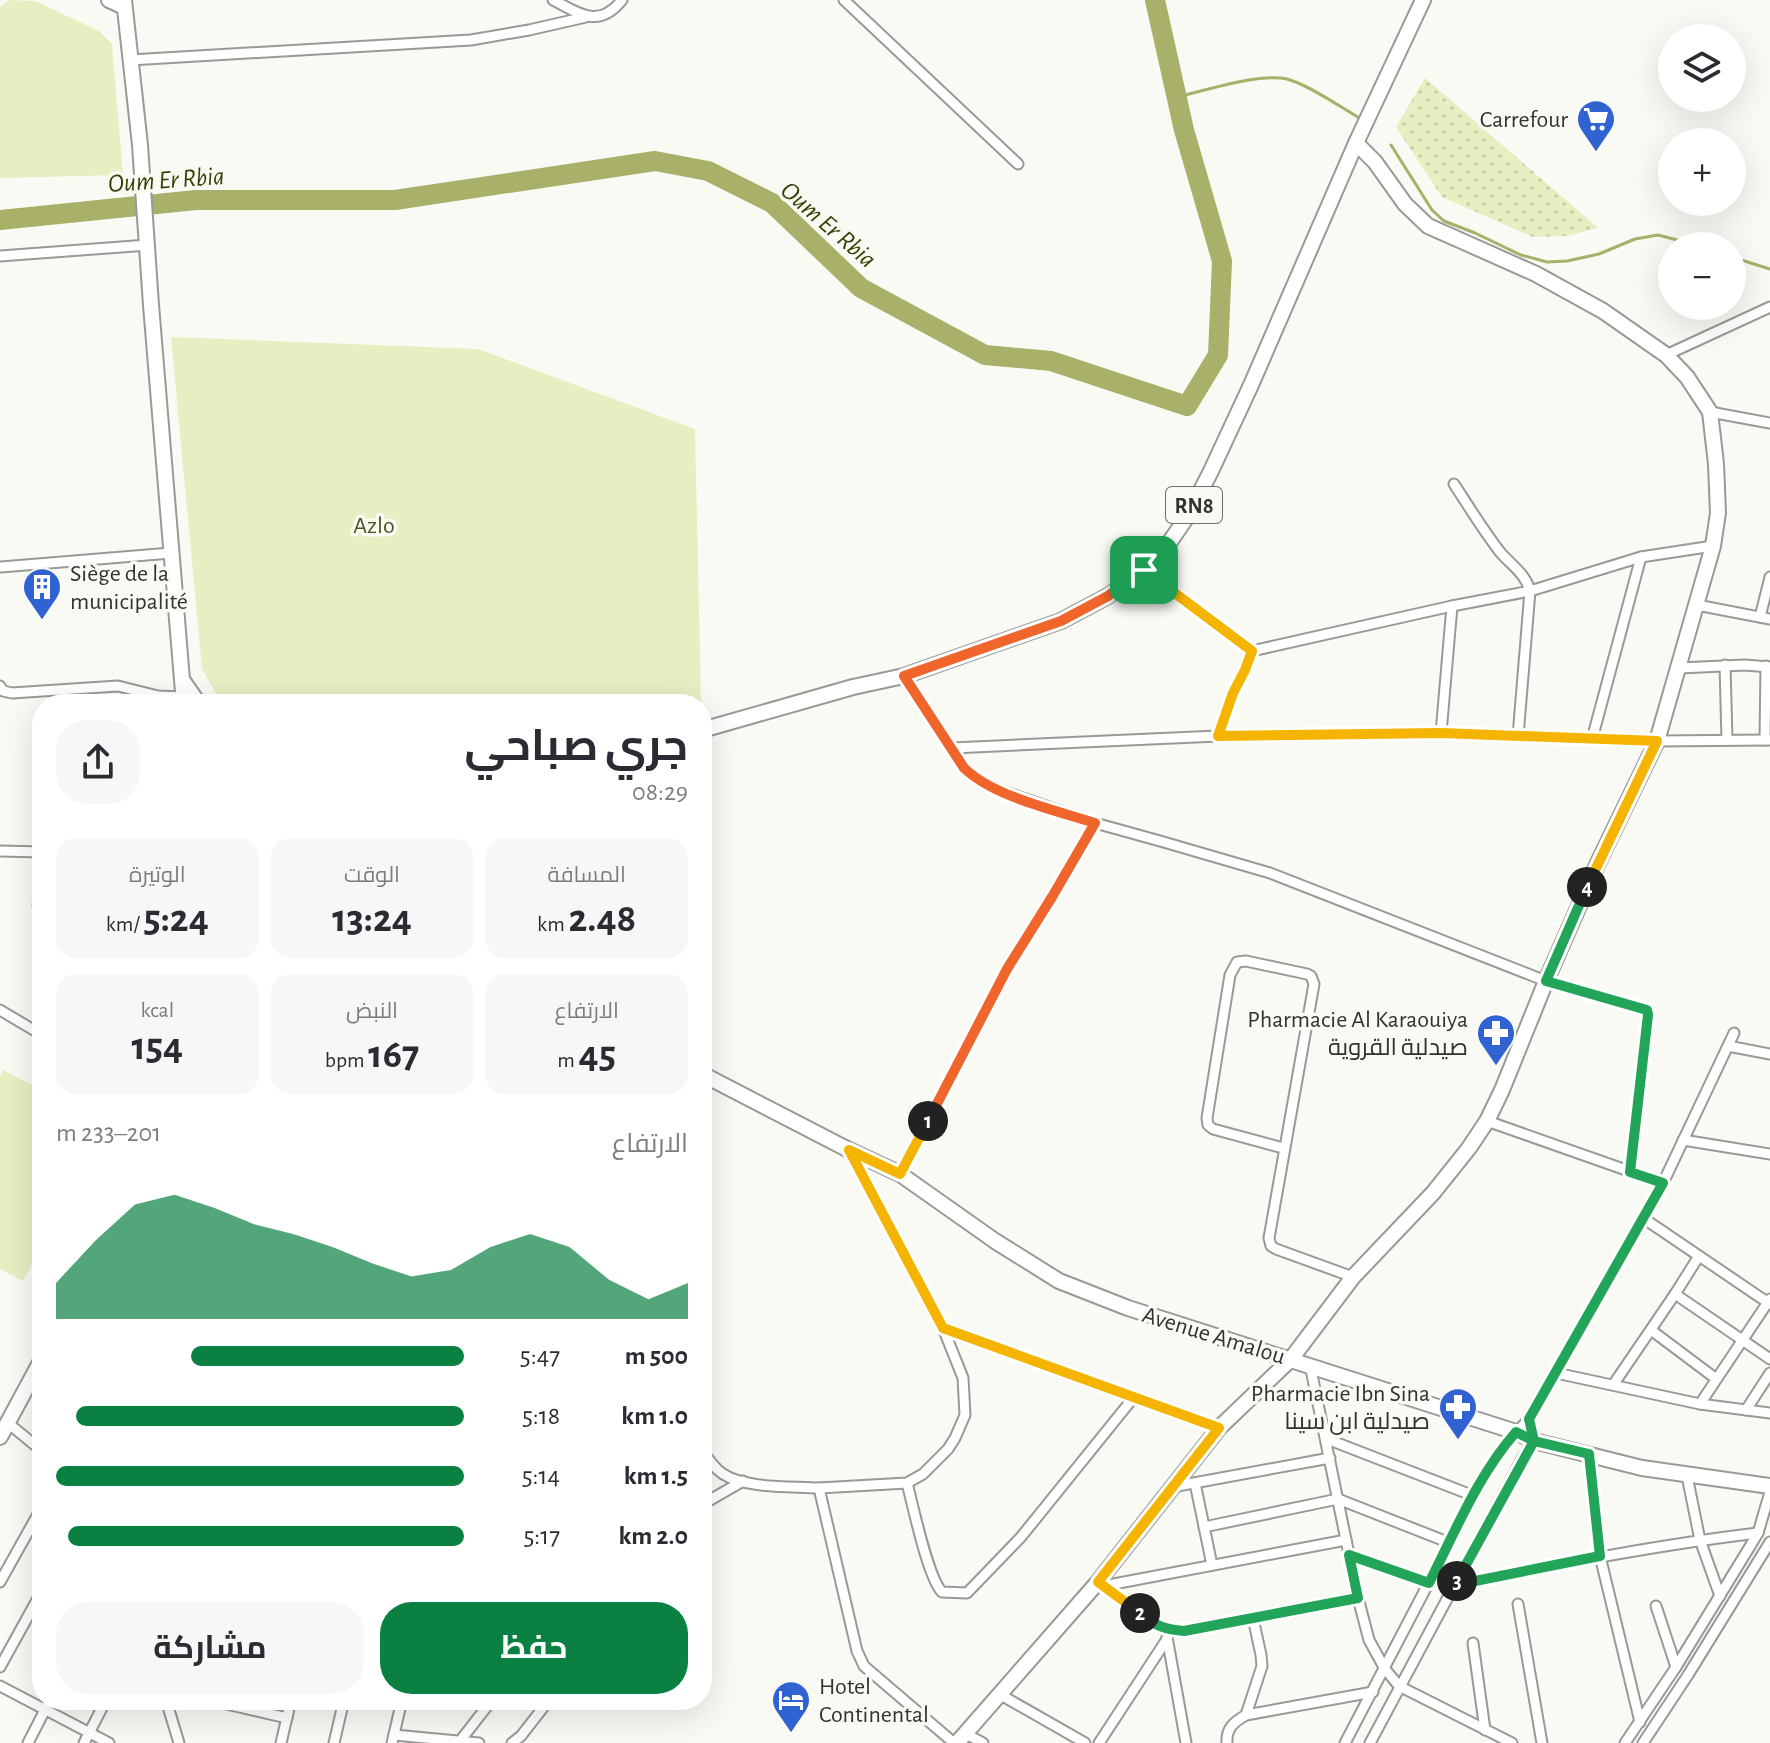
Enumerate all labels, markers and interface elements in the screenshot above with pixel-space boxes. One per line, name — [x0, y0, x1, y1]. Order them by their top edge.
map controls — [1658, 24, 1746, 320]
button: layers — [1658, 24, 1746, 112]
supermarket icon: Carrefour — [1575, 98, 1617, 153]
place label: Carrefour — [1480, 108, 1568, 132]
button: + — [1658, 128, 1746, 216]
water label: Oum Er Rbia — [107, 163, 225, 197]
water label: Oum Er Rbia — [776, 177, 881, 273]
button: − — [1658, 232, 1746, 320]
road number: RN8 — [1166, 487, 1222, 523]
park label: Azlo — [353, 514, 395, 538]
pin — [1110, 536, 1178, 604]
icon: arrive — [1122, 548, 1166, 592]
place label: Siège de la municipalité — [70, 562, 188, 614]
building icon: Siège de la municipalité — [21, 566, 63, 621]
button: share — [56, 720, 140, 804]
text: جري صباحي — [465, 725, 688, 769]
text: 08:29 — [632, 779, 688, 805]
text: الوتيرة — [129, 864, 186, 886]
text: الوقت — [344, 864, 400, 886]
text: المسافة — [548, 864, 626, 886]
pin: 4 — [1567, 867, 1607, 907]
text: 4 — [1581, 876, 1593, 898]
text: 5:24 — [143, 899, 209, 939]
text: 13:24 — [332, 899, 412, 939]
text: 2.48 — [568, 899, 636, 939]
text: /km — [106, 913, 143, 935]
text: km — [537, 913, 568, 935]
text: kcal — [141, 999, 174, 1021]
text: النبض — [346, 1000, 398, 1022]
text: الارتفاع — [554, 1000, 619, 1022]
place label: Pharmacie Al Karaouiya صيدلية القروية — [1247, 1008, 1468, 1060]
pharmacy icon: Pharmacie Al Karaouiya صيدلية القروية — [1475, 1012, 1517, 1067]
text: 154 — [131, 1027, 183, 1067]
text: 167 — [368, 1035, 419, 1075]
text: 45 — [579, 1035, 616, 1075]
text: bpm — [325, 1049, 368, 1071]
text: m — [557, 1049, 579, 1071]
pin: 1 — [908, 1101, 948, 1141]
text: 1 — [924, 1110, 932, 1132]
text: 201–233 m — [56, 1120, 161, 1146]
text: الارتفاع — [612, 1131, 688, 1157]
street label: Avenue Amalou — [1140, 1303, 1288, 1369]
text: 5:47 — [520, 1343, 560, 1369]
text: 500 m — [625, 1343, 688, 1369]
place label: Pharmacie Ibn Sina صيدلية ابن سينا — [1251, 1382, 1430, 1435]
pharmacy icon: Pharmacie Ibn Sina صيدلية ابن سينا — [1437, 1386, 1479, 1441]
text: 5:18 — [522, 1403, 560, 1429]
text: 1.0 km — [621, 1403, 688, 1429]
text: 5:14 — [522, 1463, 560, 1489]
text: 1.5 km — [624, 1463, 688, 1489]
text: 5:17 — [523, 1523, 560, 1549]
text: 2.0 km — [618, 1523, 688, 1549]
pin: 3 — [1437, 1561, 1477, 1601]
text: 3 — [1452, 1570, 1462, 1592]
pin: 2 — [1120, 1593, 1160, 1633]
button: مشاركة — [56, 1602, 364, 1694]
button: حفظ — [380, 1602, 688, 1694]
text: 2 — [1135, 1602, 1145, 1624]
place label: Hotel Continental — [819, 1675, 929, 1727]
hotel icon: Hotel Continental — [770, 1679, 812, 1734]

